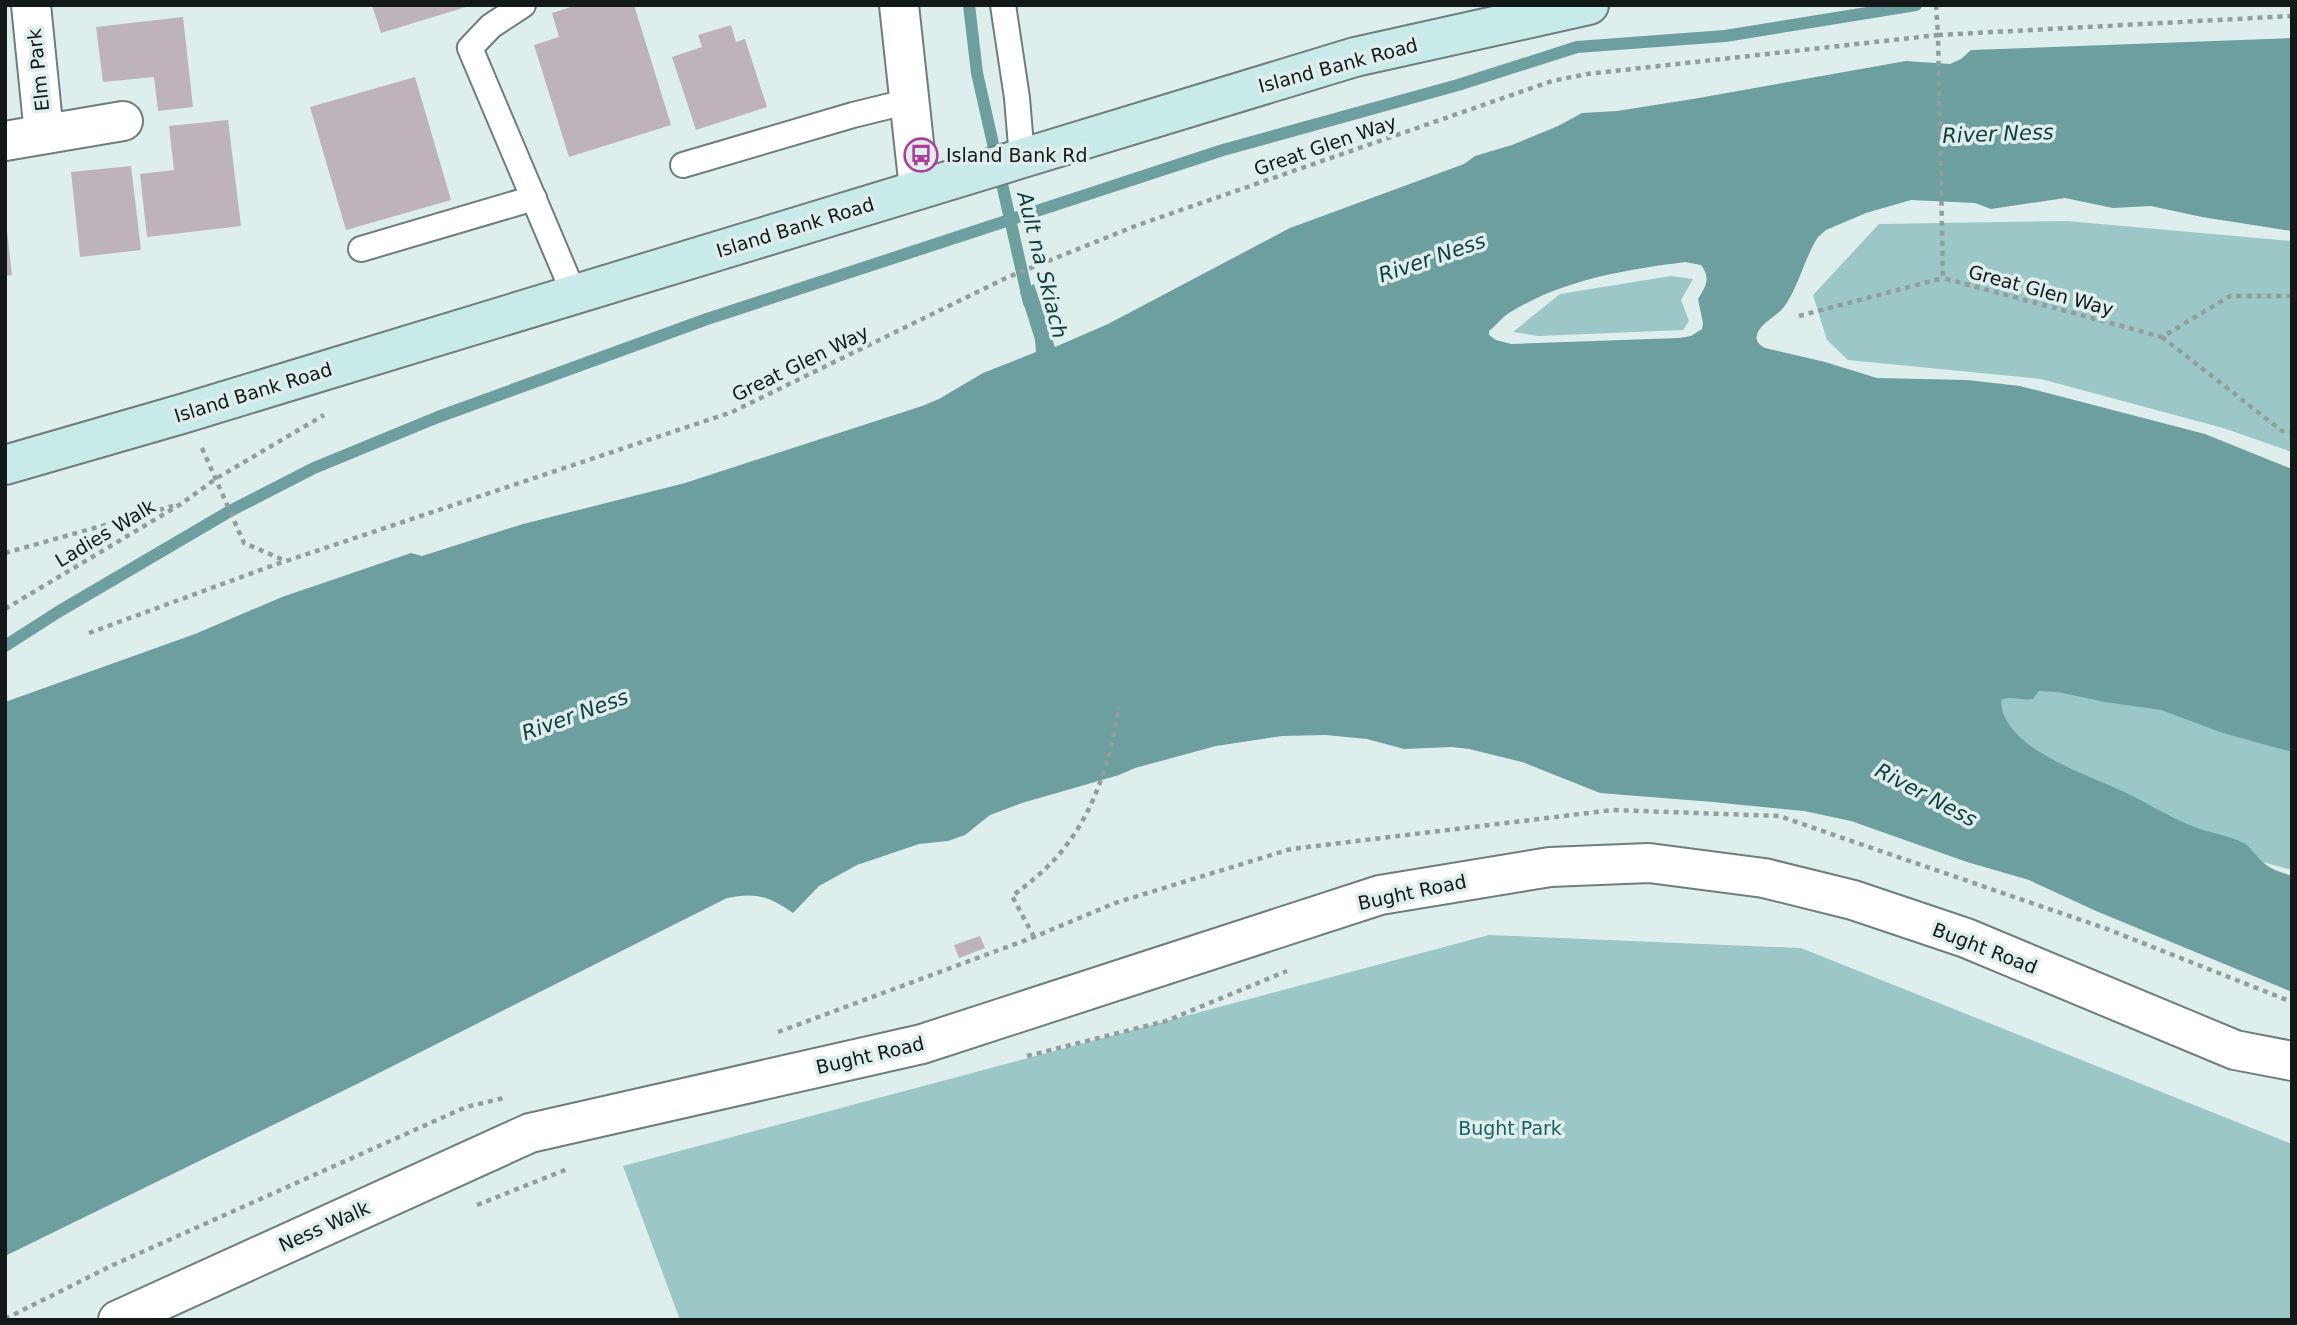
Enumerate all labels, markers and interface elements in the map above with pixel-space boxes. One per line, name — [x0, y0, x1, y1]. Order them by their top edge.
street label: Elm Park — [23, 28, 53, 112]
street label: Island Bank Road — [1256, 33, 1420, 97]
street label: Great Glen Way — [1251, 110, 1399, 180]
water label: River Ness — [1942, 120, 2054, 148]
bus stop icon: Island Bank Rd — [902, 136, 940, 174]
place label: Island Bank Rd — [946, 144, 1088, 166]
water label: Ault na Skiach — [1012, 187, 1072, 341]
street label: Island Bank Road — [713, 193, 877, 261]
water label: River Ness — [1375, 228, 1489, 288]
street label: Great Glen Way — [1966, 260, 2116, 320]
street label: Great Glen Way — [728, 320, 872, 406]
street label: Island Bank Road — [171, 358, 335, 426]
street label: Ladies Walk — [51, 495, 159, 571]
water label: River Ness — [518, 685, 632, 745]
water label: River Ness — [1871, 758, 1981, 832]
street label: Bught Road — [1356, 870, 1468, 914]
street label: Bught Road — [1930, 918, 2040, 978]
street label: Bught Road — [814, 1032, 926, 1078]
park label: Bught Park — [1458, 1117, 1562, 1139]
street label: Ness Walk — [275, 1196, 373, 1256]

